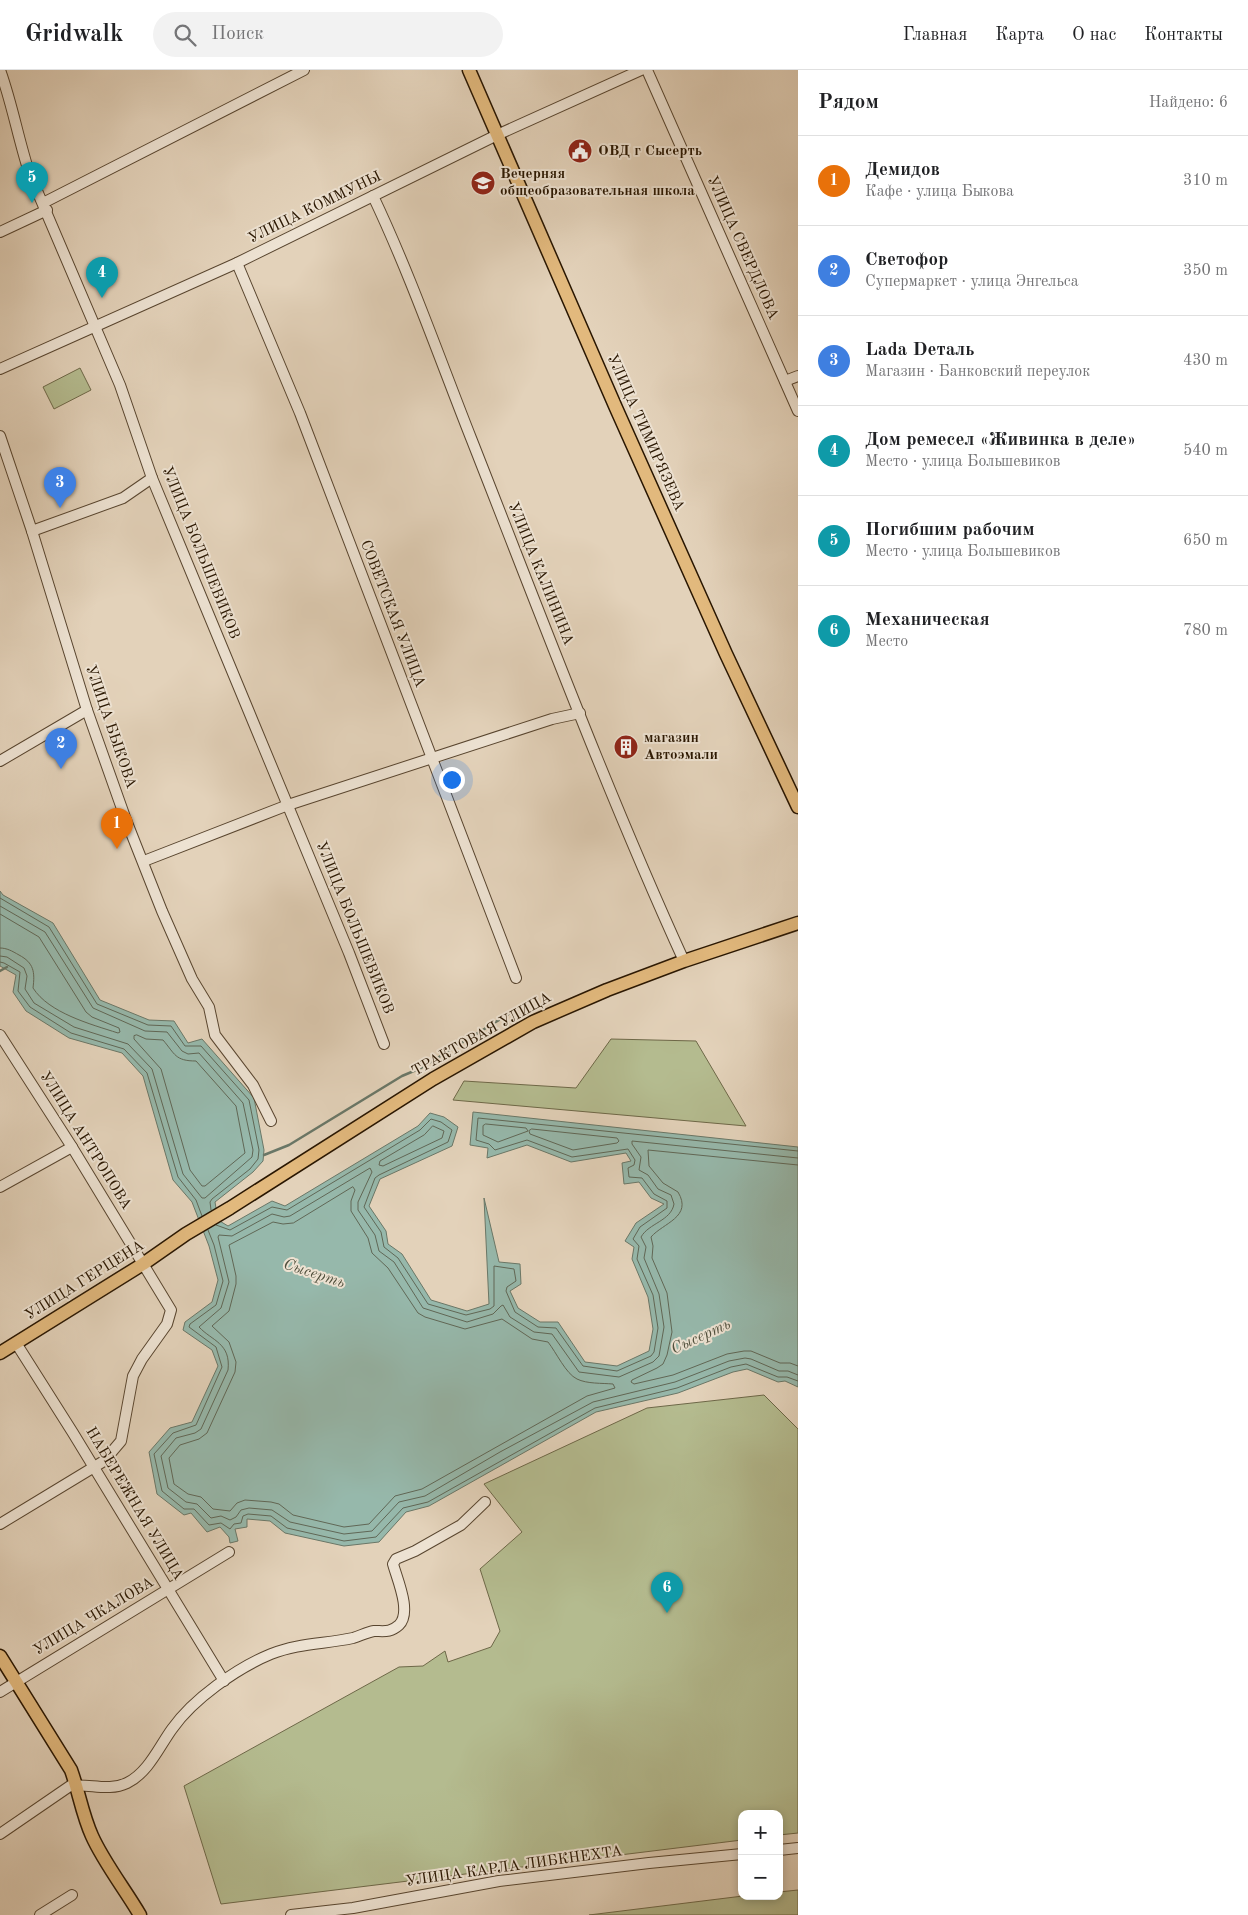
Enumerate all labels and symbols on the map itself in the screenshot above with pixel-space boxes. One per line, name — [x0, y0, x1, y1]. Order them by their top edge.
public building icon: ОВД г Сысерть — [567, 138, 593, 164]
place label: ОВД г Сысерть — [598, 144, 702, 159]
pin: 5 — [16, 162, 48, 203]
place label: Вечерняя общеобразовательная школа — [500, 167, 695, 199]
street label: УЛИЦА КОММУНЫ — [246, 169, 384, 247]
school or university icon: Вечерняя общеобразовательная школа — [470, 170, 496, 196]
street label: УЛИЦА СВЕРДЛОВА — [704, 174, 781, 323]
pin: 4 — [86, 257, 118, 298]
street label: УЛИЦА ТИМИРЯЗЕВА — [604, 352, 687, 514]
street label: УЛИЦА БОЛЬШЕВИКОВ — [158, 465, 242, 641]
pin: 3 — [44, 467, 76, 508]
street label: УЛИЦА КАЛИНИНА — [504, 500, 576, 648]
street label: СОВЕТСКАЯ УЛИЦА — [357, 538, 427, 690]
street label: УЛИЦА БЫКОВА — [82, 663, 138, 791]
pin: 2 — [45, 728, 77, 769]
place label: магазин Автоэмали — [644, 731, 718, 763]
building icon: магазин Автоэмали — [613, 734, 639, 760]
your location — [439, 767, 465, 793]
pin: 1 — [101, 808, 133, 849]
street label: УЛИЦА БОЛЬШЕВИКОВ — [312, 840, 396, 1016]
street label: ТРАКТОВАЯ УЛИЦА — [410, 990, 555, 1080]
street label: УЛИЦА АНТРОПОВА — [36, 1069, 134, 1213]
street label: УЛИЦА ГЕРЦЕНА — [23, 1238, 148, 1324]
water label: Сысерть — [281, 1257, 347, 1291]
water label: Сысерть — [669, 1316, 733, 1358]
street label: НАБЕРЕЖНАЯ УЛИЦА — [82, 1425, 186, 1584]
pin: 6 — [651, 1572, 683, 1613]
street label: УЛИЦА ЧКАЛОВА — [31, 1575, 157, 1659]
street label: УЛИЦА КАРЛА ЛИБКНЕХТА — [405, 1844, 624, 1890]

